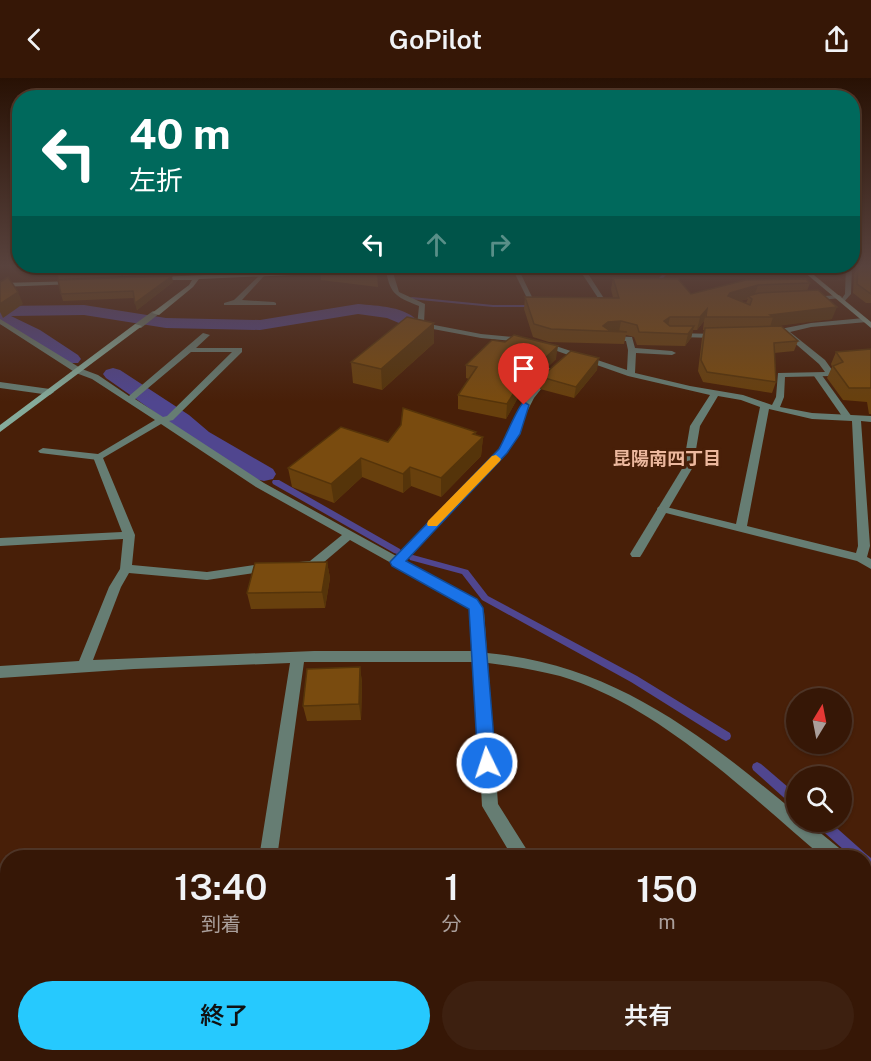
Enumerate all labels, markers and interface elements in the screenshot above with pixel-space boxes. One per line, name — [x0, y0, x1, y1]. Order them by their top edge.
icon: back — [18, 23, 51, 56]
text: GoPilot — [389, 23, 482, 55]
icon: share — [820, 23, 853, 56]
text: 40 m — [129, 109, 231, 158]
icon: left — [30, 114, 108, 192]
text: 左折 — [129, 164, 183, 196]
icon: left — [357, 228, 390, 261]
icon: ahead — [420, 228, 453, 261]
icon: right — [483, 228, 516, 261]
pin — [498, 343, 549, 405]
icon: arrive — [507, 352, 540, 385]
district label: 昆陽南四丁目 — [613, 448, 721, 469]
north arrow — [786, 688, 852, 754]
map controls — [786, 688, 852, 832]
position arrow — [455, 731, 519, 795]
button: search — [786, 766, 852, 832]
text: 13:40 — [174, 866, 267, 908]
text: 1 — [444, 866, 459, 908]
text: 150 — [636, 868, 698, 910]
text: m — [658, 910, 676, 934]
text: 到着 — [201, 912, 241, 936]
text: 分 — [442, 912, 462, 936]
button: 終了 — [18, 981, 430, 1050]
button: 共有 — [442, 981, 854, 1050]

